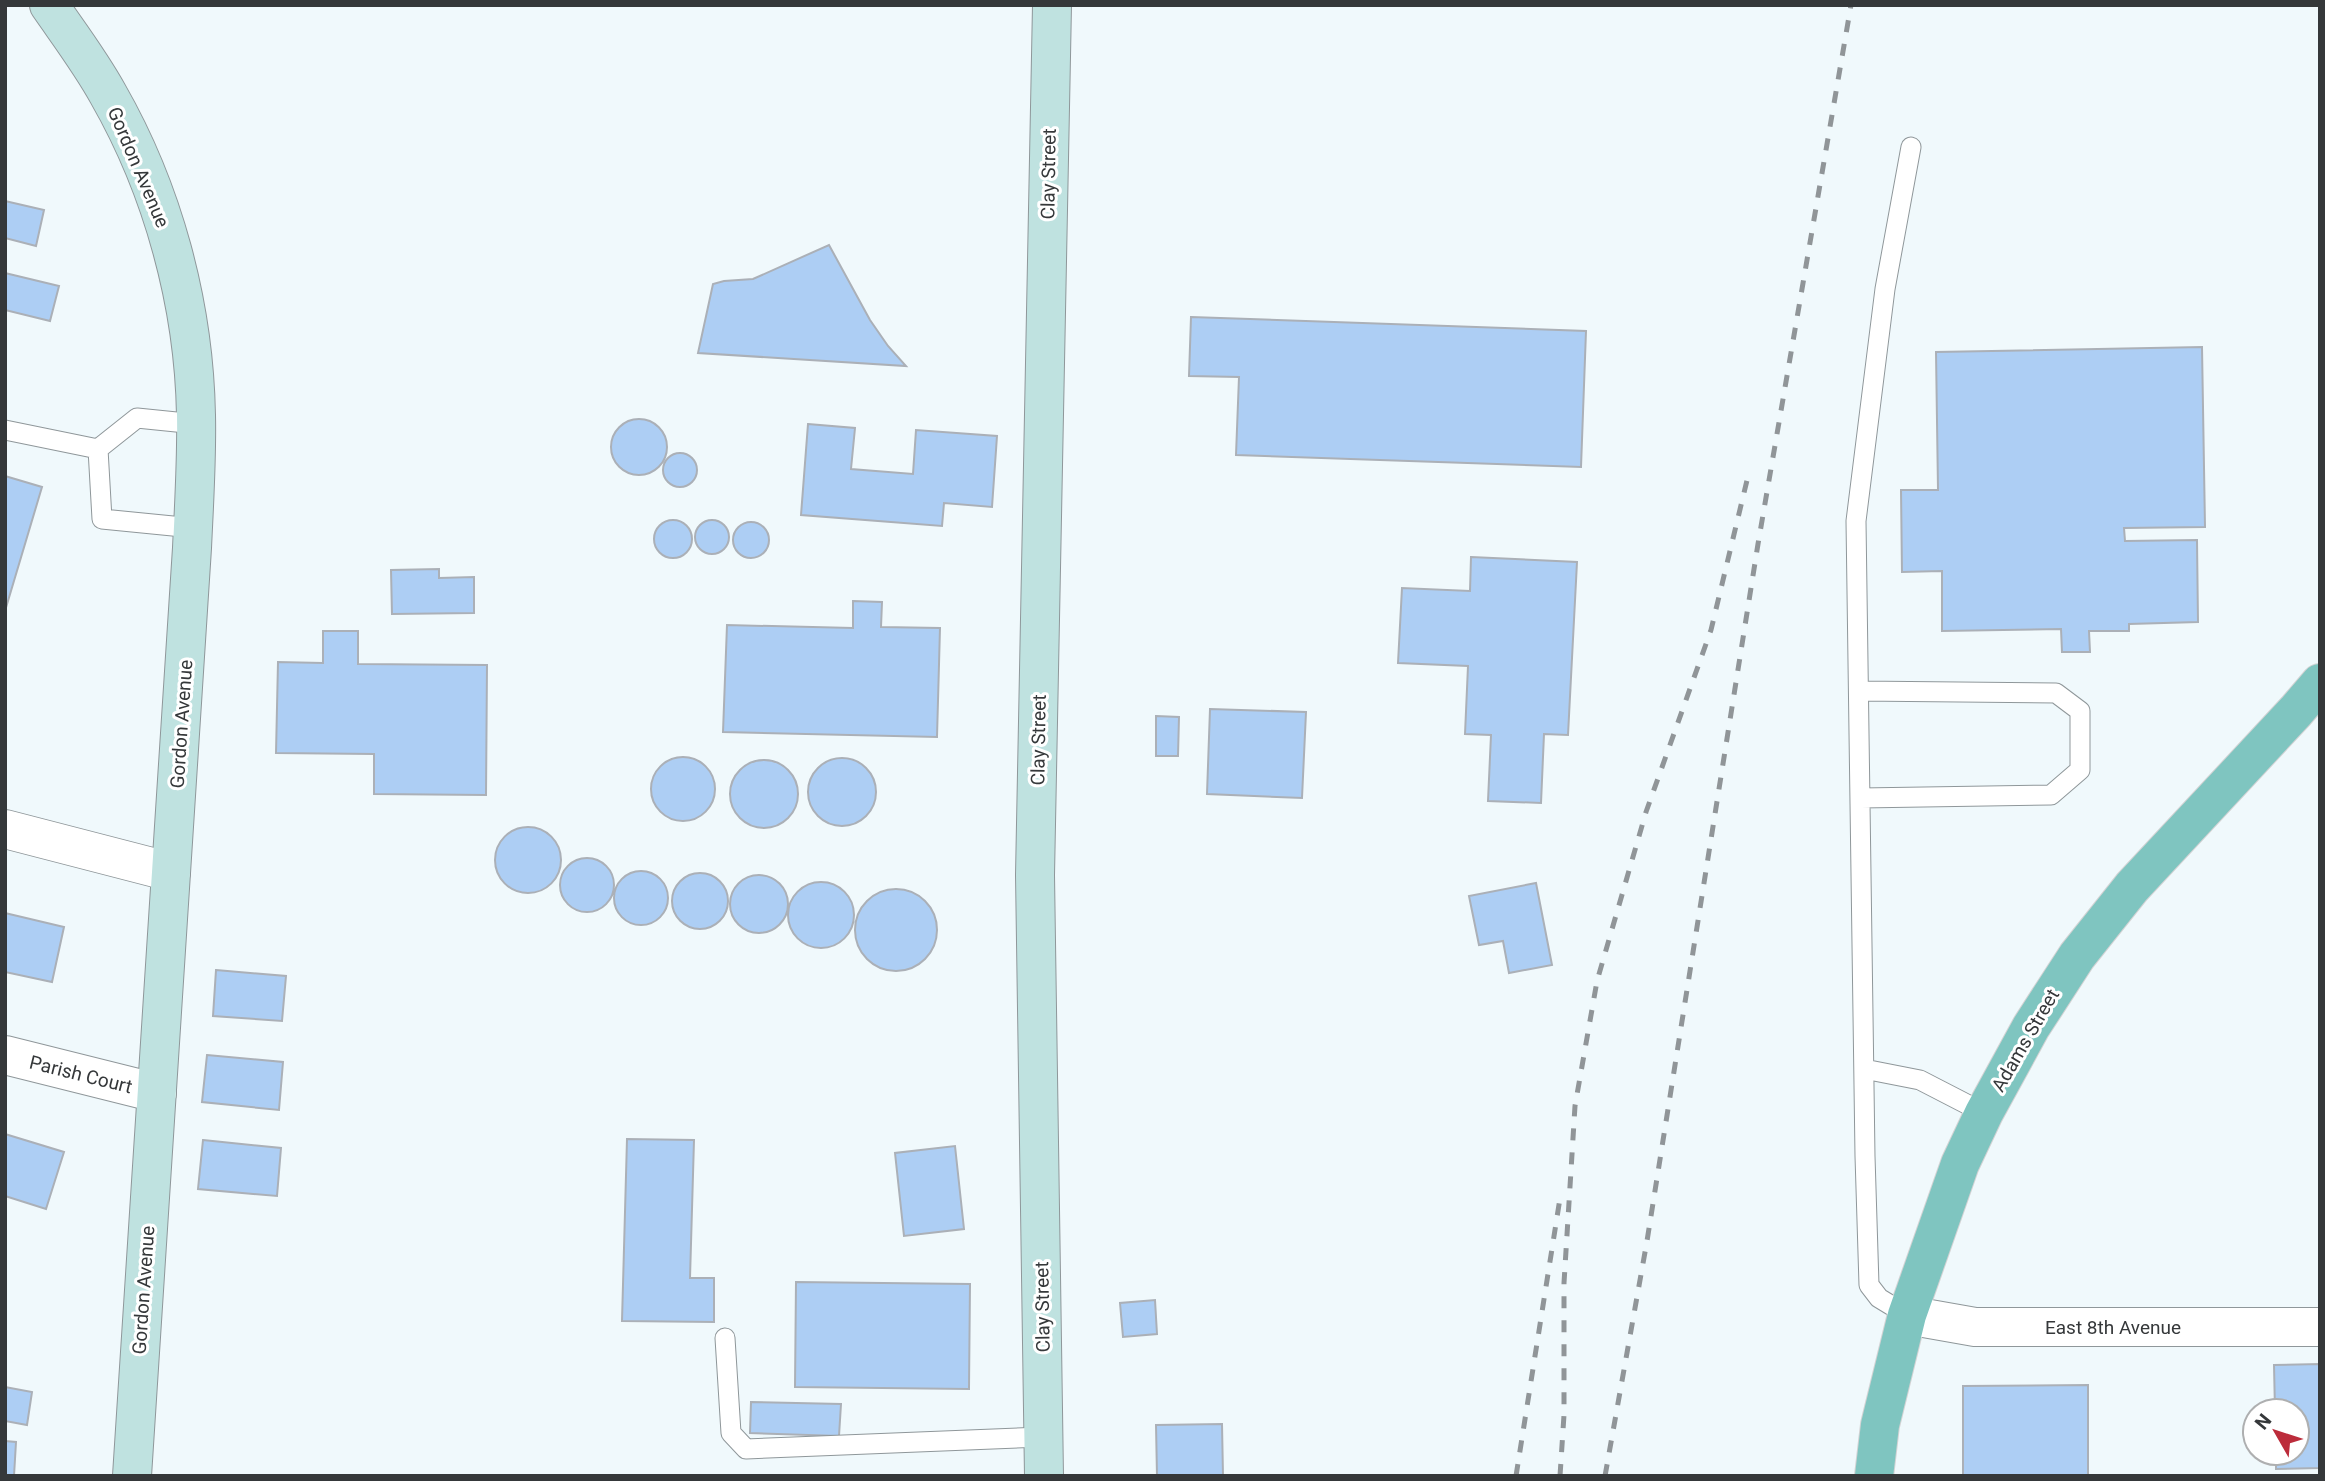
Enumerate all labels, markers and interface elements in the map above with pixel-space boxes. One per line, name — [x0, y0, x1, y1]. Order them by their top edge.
street label: Gordon Avenue — [103, 103, 174, 231]
street label: Clay Street — [1036, 128, 1061, 220]
street label: Gordon Avenue — [166, 659, 197, 789]
street label: Clay Street — [1026, 694, 1051, 786]
street label: Adams Street — [1987, 985, 2064, 1096]
street label: Parish Court — [27, 1051, 135, 1098]
street label: Gordon Avenue — [128, 1225, 159, 1355]
street label: Clay Street — [1030, 1261, 1055, 1353]
street label: East 8th Avenue — [2045, 1316, 2181, 1339]
north arrow — [2241, 1397, 2311, 1467]
text: N — [2250, 1409, 2276, 1434]

